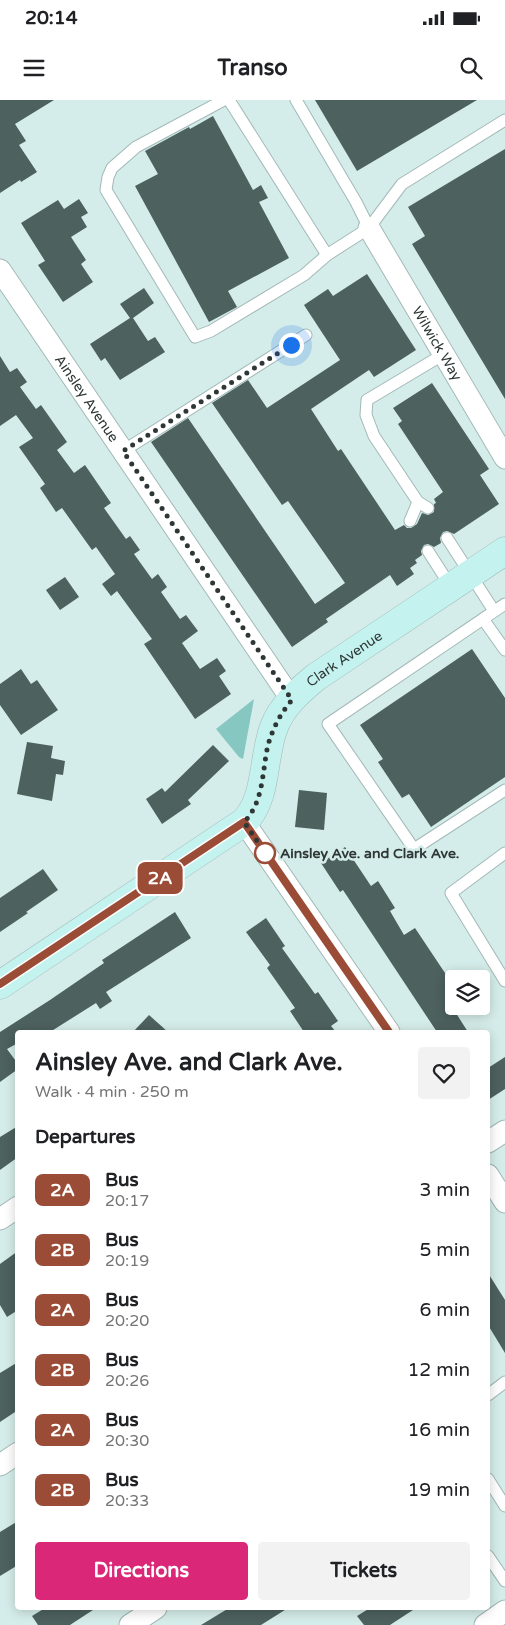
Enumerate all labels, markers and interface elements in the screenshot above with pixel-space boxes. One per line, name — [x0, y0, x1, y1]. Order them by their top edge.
text: 20:14 — [25, 7, 78, 29]
icon: menu — [20, 54, 48, 82]
icon: search — [457, 54, 485, 82]
text: Transo — [217, 55, 288, 81]
street label: Wilwick Way — [408, 303, 466, 384]
your location — [279, 333, 304, 358]
street label: Ainsley Avenue — [51, 352, 122, 445]
street label: Clark Avenue — [303, 627, 386, 691]
marker: Ainsley Ave. and Clark Ave. — [254, 842, 276, 864]
place label: Ainsley Ave. and Clark Ave. — [280, 845, 459, 862]
line badge: 2A — [138, 862, 182, 894]
text: 2A — [148, 867, 172, 889]
map controls — [445, 970, 490, 1015]
button: layers — [445, 970, 490, 1015]
button: heart — [418, 1047, 470, 1099]
text: Ainsley Ave. and Clark Ave. — [35, 1048, 343, 1077]
text: Walk · 4 min · 250 m — [35, 1082, 189, 1102]
text: Departures — [35, 1126, 135, 1148]
text: Bus — [105, 1169, 139, 1191]
text: 2A — [50, 1179, 75, 1201]
text: 3 min — [419, 1179, 470, 1201]
text: 20:17 — [105, 1191, 149, 1211]
text: Bus — [105, 1229, 139, 1251]
text: 2B — [51, 1239, 74, 1261]
text: 5 min — [419, 1239, 470, 1261]
text: 20:19 — [105, 1251, 149, 1271]
text: Bus — [105, 1289, 139, 1311]
text: 2A — [50, 1299, 75, 1321]
text: 6 min — [419, 1299, 470, 1321]
text: 20:20 — [105, 1311, 149, 1331]
text: Bus — [105, 1349, 139, 1371]
text: 2B — [51, 1359, 74, 1381]
text: 12 min — [407, 1359, 470, 1381]
text: 20:26 — [105, 1371, 149, 1391]
text: Bus — [105, 1409, 139, 1431]
text: 2A — [50, 1419, 75, 1441]
text: 16 min — [407, 1419, 470, 1441]
text: 20:30 — [105, 1431, 149, 1451]
text: Bus — [105, 1469, 139, 1491]
text: 2B — [51, 1479, 74, 1501]
text: 19 min — [407, 1479, 470, 1501]
text: 20:33 — [105, 1491, 149, 1511]
button: Directions — [35, 1542, 248, 1600]
button: Tickets — [258, 1542, 470, 1600]

